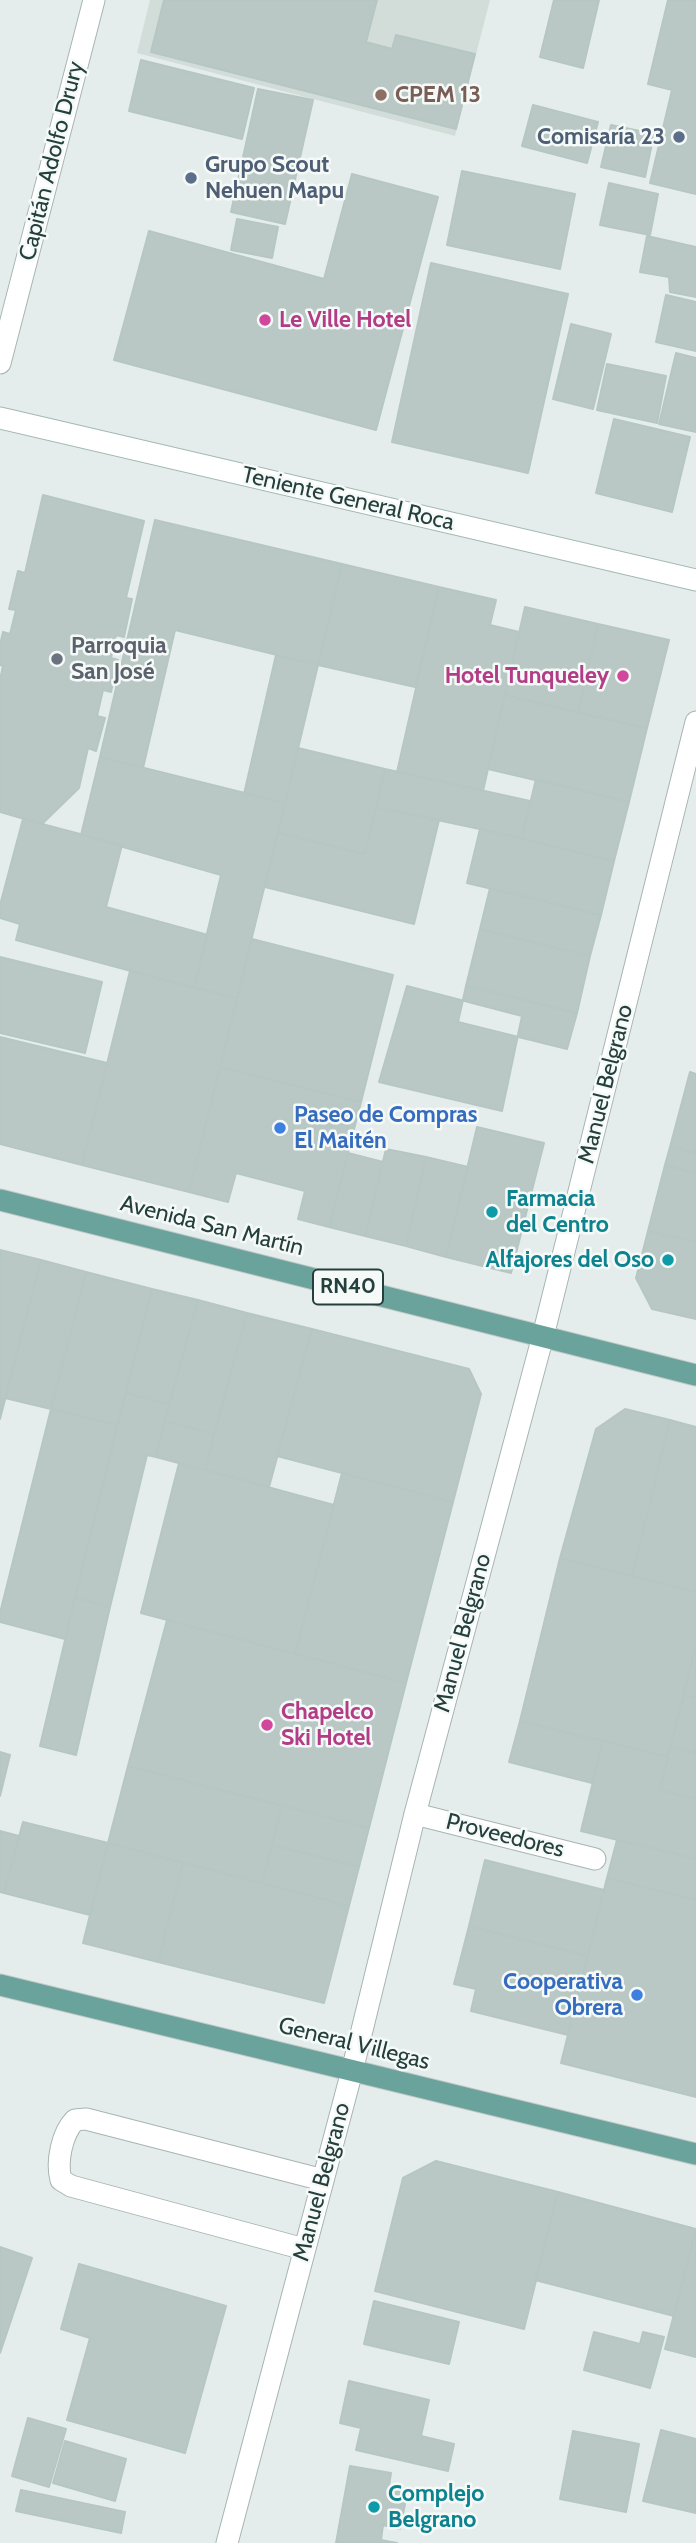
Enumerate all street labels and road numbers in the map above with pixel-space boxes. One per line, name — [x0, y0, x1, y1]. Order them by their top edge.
street label: Capitán Adolfo Drury — [14, 58, 90, 264]
street label: Teniente General Roca — [239, 461, 457, 537]
street label: Manuel Belgrano — [573, 1002, 639, 1166]
street label: Avenida San Martín — [118, 1190, 306, 1262]
road number: RN40 — [313, 1270, 383, 1304]
street label: Manuel Belgrano — [429, 1551, 497, 1715]
street label: Proveedores — [443, 1808, 567, 1864]
street label: General Villegas — [275, 2012, 433, 2076]
street label: Manuel Belgrano — [288, 2100, 356, 2264]

